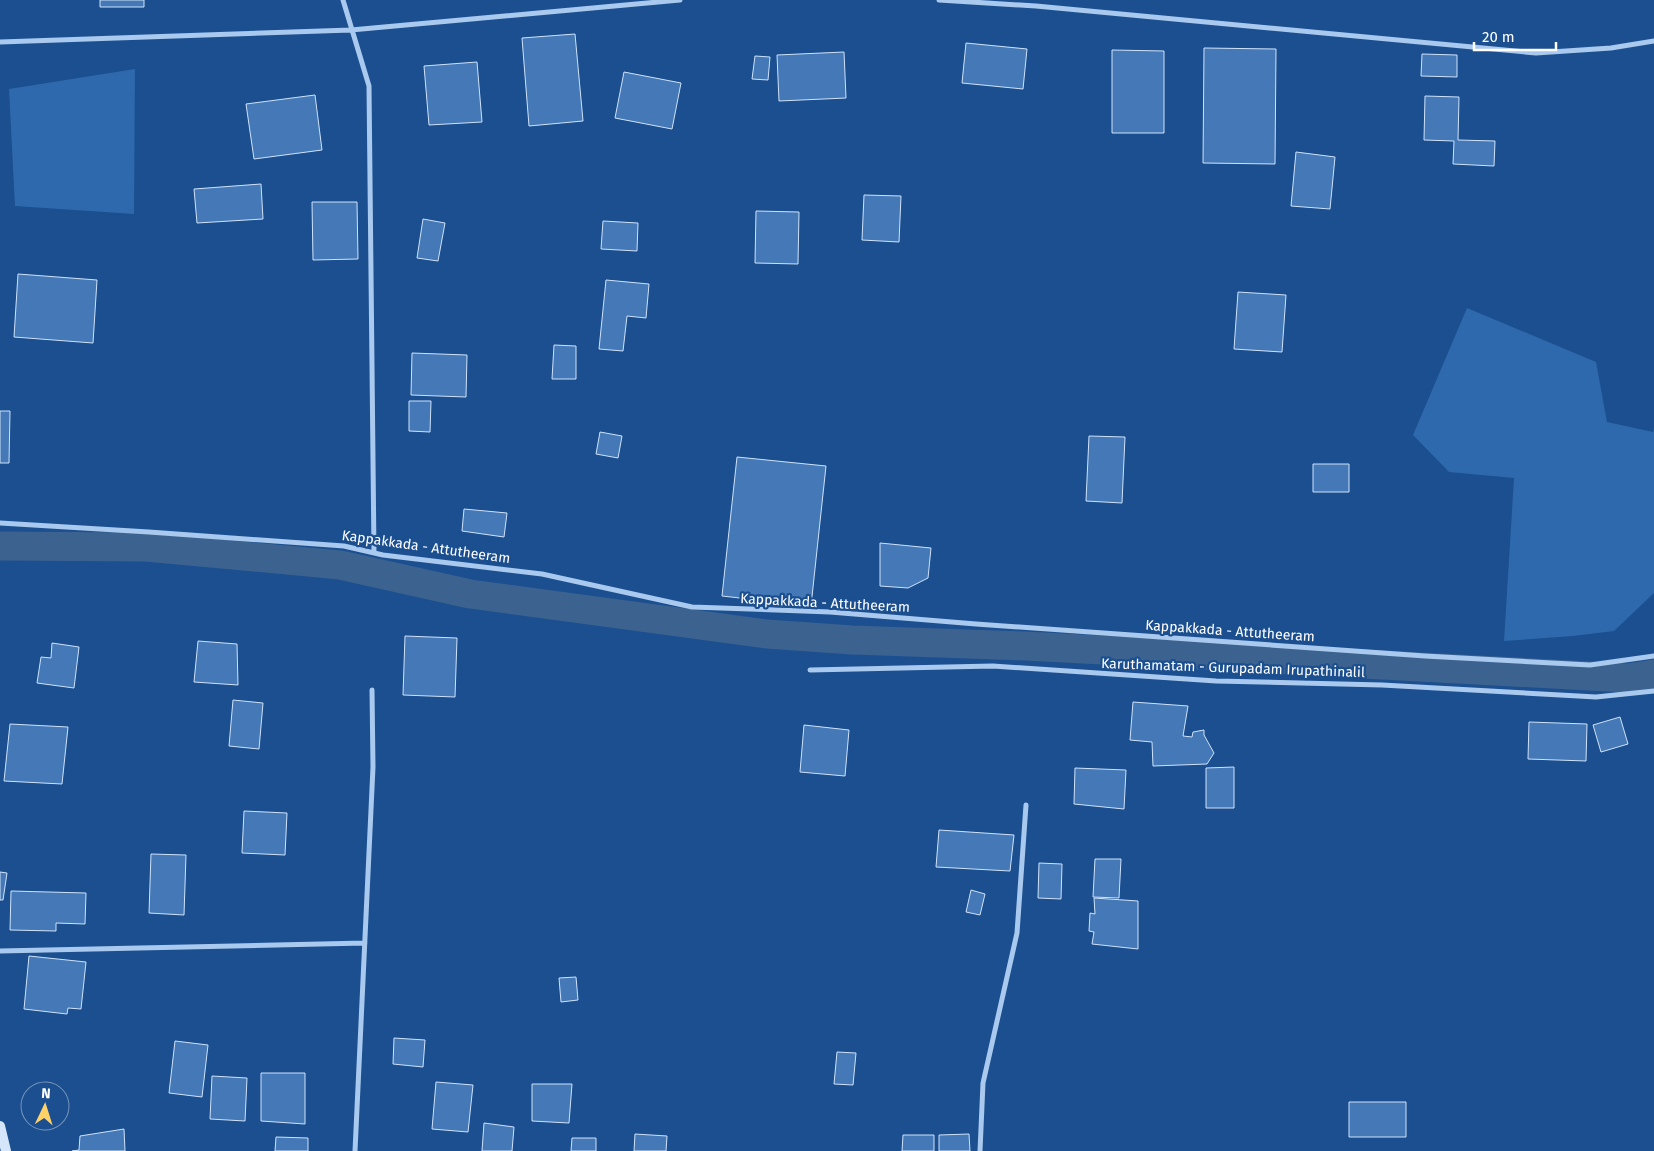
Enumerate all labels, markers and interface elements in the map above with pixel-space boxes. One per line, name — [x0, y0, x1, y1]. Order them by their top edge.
scale bar — [1474, 20, 1556, 52]
text: 20 m — [1482, 28, 1515, 46]
street label: Kappakkada - Attutheeram — [341, 527, 511, 567]
street label: Kappakkada - Attutheeram — [740, 590, 910, 616]
street label: Kappakkada - Attutheeram — [1145, 617, 1315, 645]
street label: Karuthamatam - Gurupadam Irupathinalil — [1101, 655, 1365, 681]
north arrow — [20, 1081, 70, 1131]
text: N — [41, 1085, 51, 1102]

